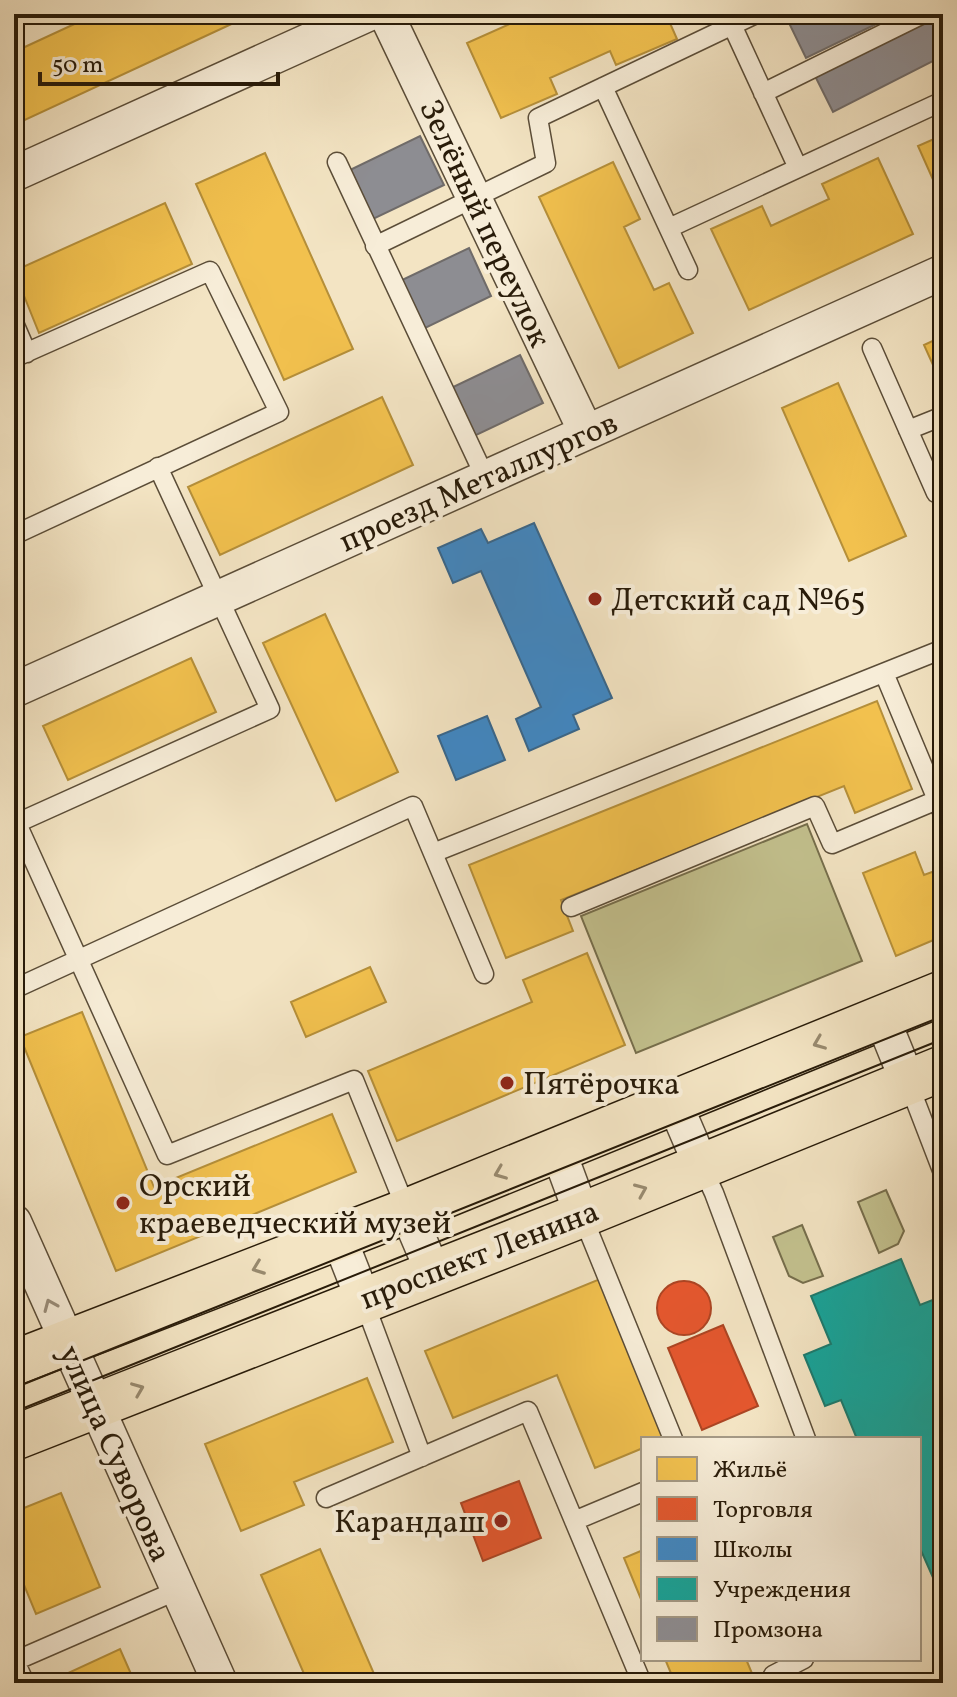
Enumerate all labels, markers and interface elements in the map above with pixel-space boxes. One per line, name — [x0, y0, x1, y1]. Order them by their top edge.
scale bar — [40, 36, 278, 86]
text: 50 m — [52, 49, 104, 83]
street label: Зелёный переулок — [407, 93, 560, 355]
street label: проезд Металлургов — [333, 402, 626, 565]
place label: Детский сад №65 — [611, 580, 866, 624]
marker: Детский сад №65 — [586, 590, 604, 608]
one-way arrow — [813, 1034, 827, 1050]
place label: Пятёрочка — [523, 1064, 680, 1108]
marker: Пятёрочка — [498, 1074, 516, 1092]
one-way arrow — [494, 1164, 508, 1180]
place label: Орский краеведческий музей — [139, 1166, 451, 1247]
one-way arrow — [633, 1184, 647, 1200]
street label: проспект Ленина — [354, 1191, 606, 1323]
marker: Орский краеведческий музей — [114, 1194, 132, 1212]
one-way arrow — [252, 1258, 266, 1275]
one-way arrow — [44, 1299, 60, 1314]
street label: улица Суворова — [46, 1339, 181, 1570]
one-way arrow — [130, 1382, 144, 1398]
legend — [641, 1437, 921, 1661]
text: Жильё — [713, 1454, 787, 1488]
text: Торговля — [713, 1494, 813, 1528]
place label: Карандаш — [334, 1502, 485, 1546]
marker: Карандаш — [492, 1512, 510, 1530]
text: Школы — [713, 1534, 793, 1568]
text: Учреждения — [713, 1574, 851, 1608]
text: Промзона — [713, 1614, 823, 1648]

